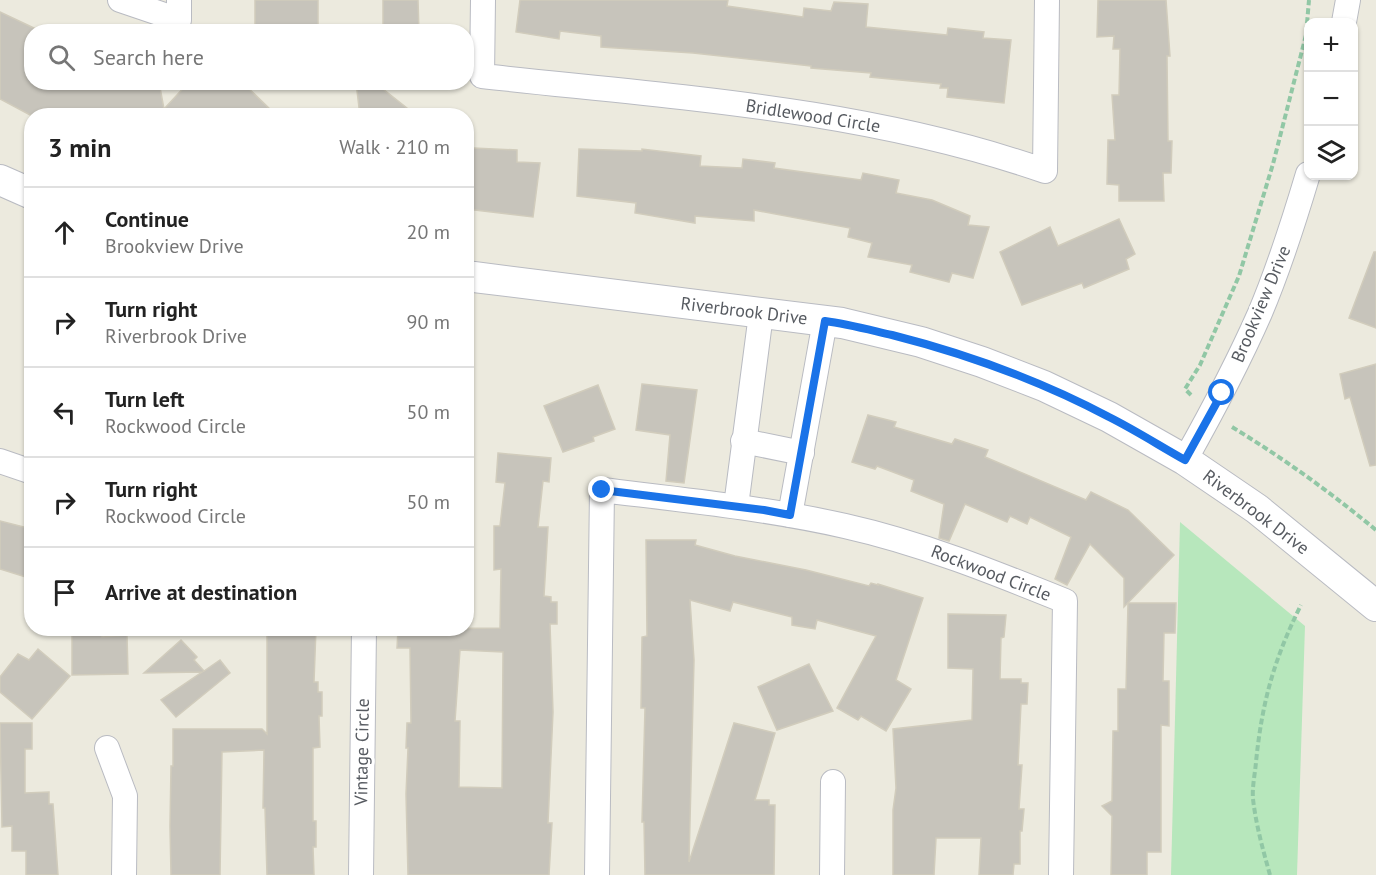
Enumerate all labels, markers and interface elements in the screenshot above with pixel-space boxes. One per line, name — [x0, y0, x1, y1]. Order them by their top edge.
map controls — [1304, 18, 1358, 180]
button: + — [1304, 18, 1358, 72]
search box — [24, 24, 474, 90]
icon: search — [45, 41, 78, 74]
text: Search here — [93, 43, 204, 71]
button: − — [1304, 72, 1358, 126]
street label: Bridlewood Circle — [744, 94, 882, 137]
button: layers — [1304, 126, 1358, 180]
text: 3 min — [48, 131, 111, 164]
text: Walk · 210 m — [339, 134, 450, 160]
text: Continue — [105, 205, 189, 233]
icon: ahead — [48, 216, 81, 249]
text: 20 m — [407, 219, 450, 245]
text: Brookview Drive — [105, 233, 244, 259]
street label: Brookview Drive — [1226, 242, 1296, 366]
street label: Riverbrook Drive — [679, 291, 809, 330]
text: Turn right — [105, 295, 197, 323]
icon: right — [48, 306, 81, 339]
text: 90 m — [407, 309, 450, 335]
text: Riverbrook Drive — [105, 323, 247, 349]
route start — [1208, 379, 1234, 405]
text: Turn left — [105, 385, 185, 413]
icon: left — [48, 396, 81, 429]
text: 50 m — [407, 399, 450, 425]
text: Rockwood Circle — [105, 413, 246, 439]
street label: Riverbrook Drive — [1198, 464, 1314, 559]
text: Turn right — [105, 475, 197, 503]
route end — [588, 476, 614, 502]
icon: right — [48, 486, 81, 519]
text: 50 m — [407, 489, 450, 515]
text: Rockwood Circle — [105, 503, 246, 529]
street label: Rockwood Circle — [928, 539, 1054, 606]
icon: arrive — [48, 576, 81, 609]
text: Arrive at destination — [105, 578, 297, 606]
street label: Vintage Circle — [349, 698, 374, 807]

